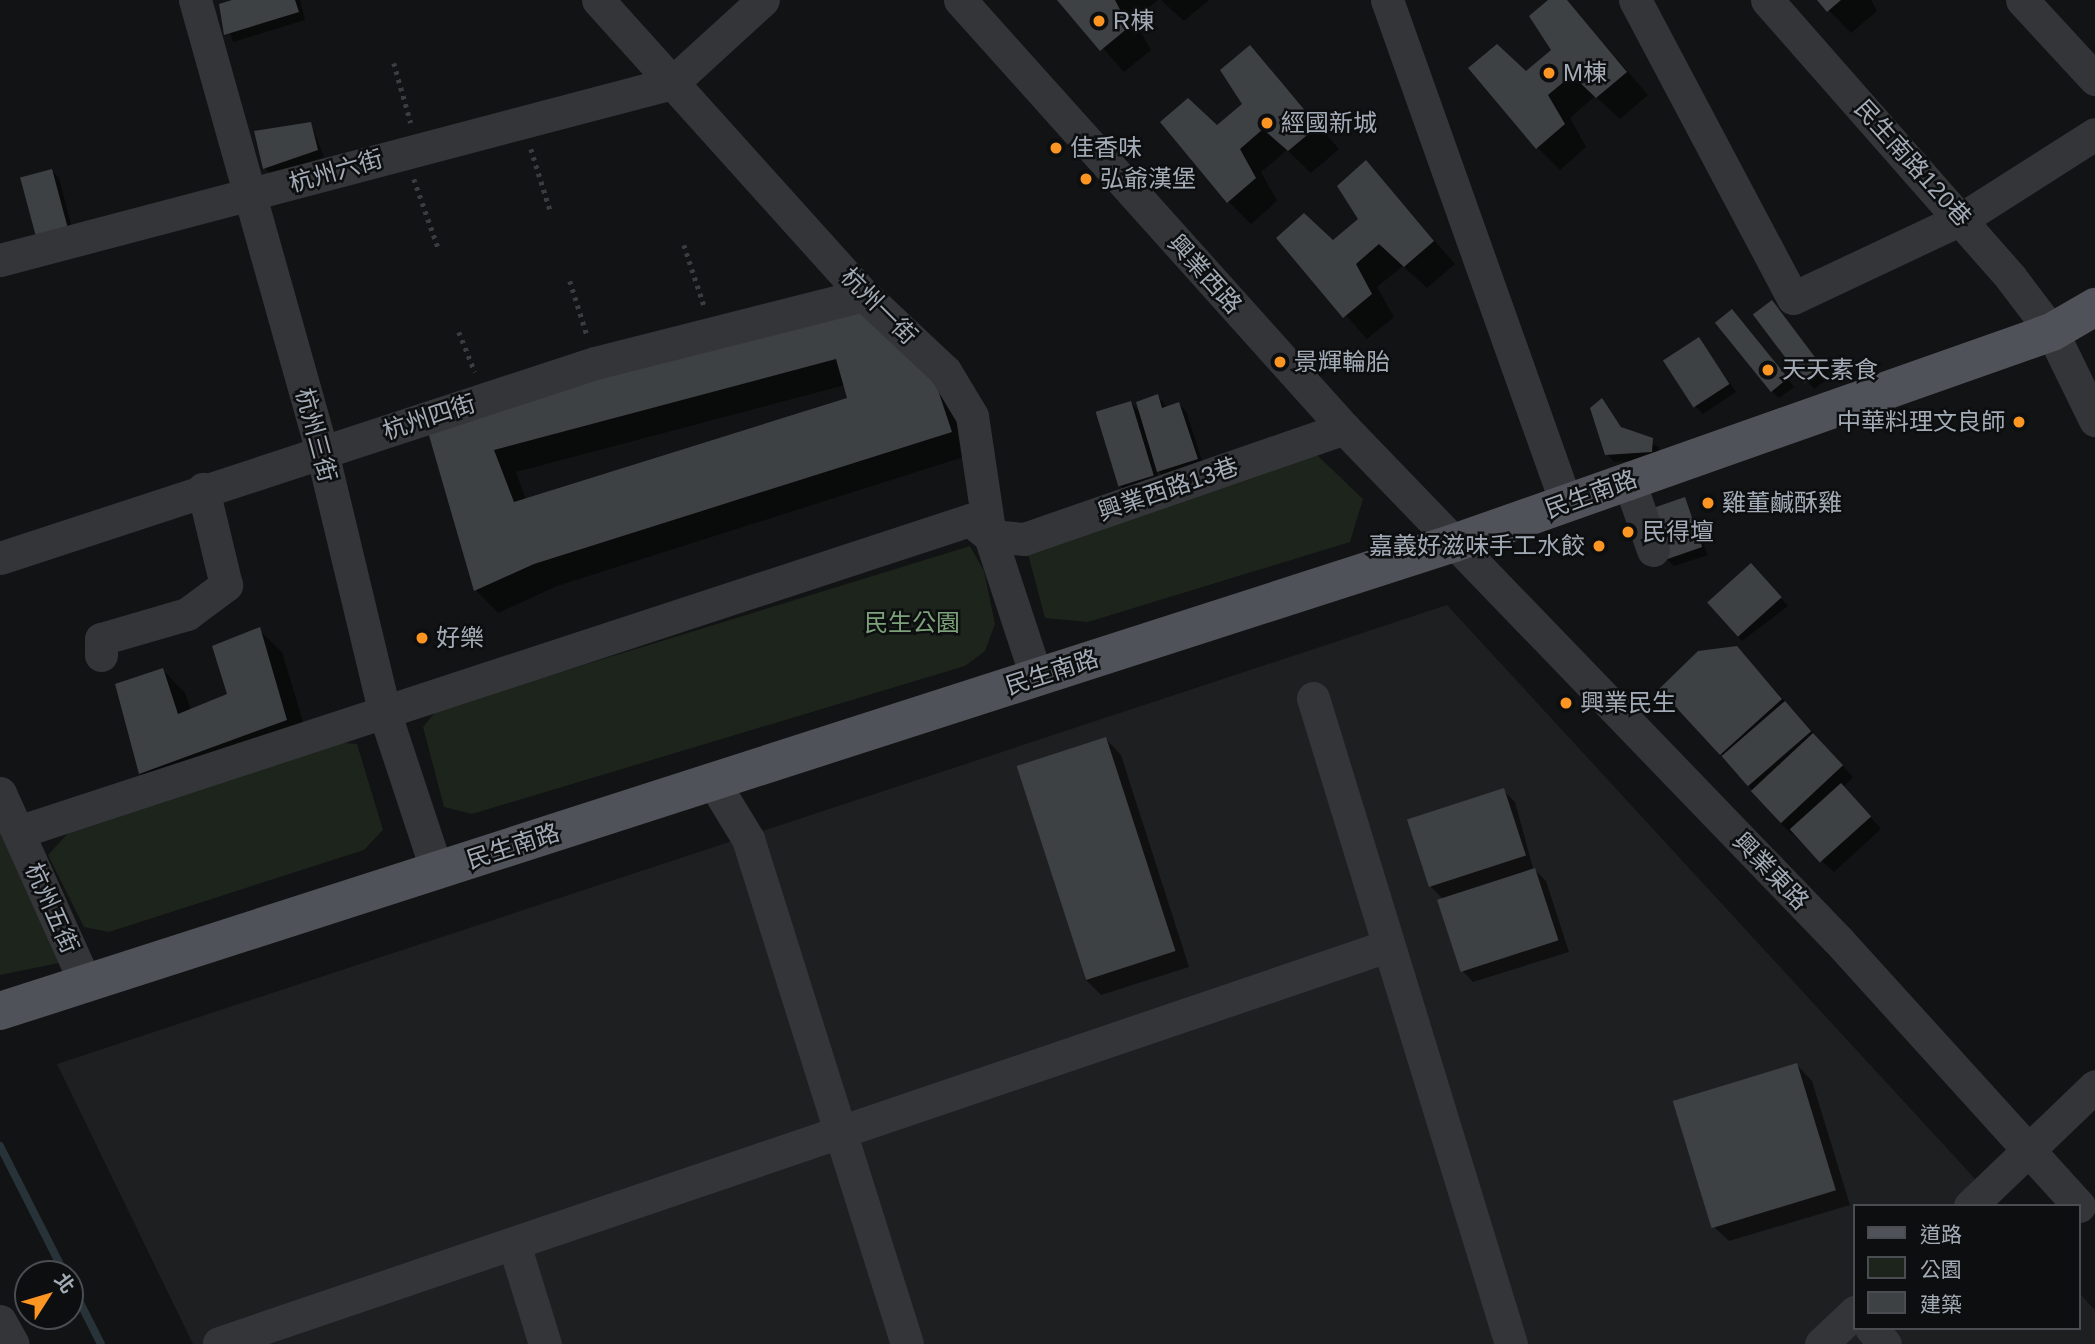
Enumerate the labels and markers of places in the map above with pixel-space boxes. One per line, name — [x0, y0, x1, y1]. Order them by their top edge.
place label: R棟 — [1113, 7, 1154, 35]
marker: R棟 — [1091, 13, 1107, 29]
place label: M棟 — [1563, 59, 1607, 87]
marker: M棟 — [1541, 65, 1557, 81]
place label: 經國新城 — [1281, 109, 1377, 137]
marker: 經國新城 — [1259, 115, 1275, 131]
place label: 佳香味 — [1070, 134, 1142, 162]
marker: 佳香味 — [1048, 140, 1064, 156]
place label: 弘爺漢堡 — [1100, 165, 1196, 193]
marker: 弘爺漢堡 — [1078, 171, 1094, 187]
place label: 景輝輪胎 — [1294, 348, 1390, 376]
marker: 景輝輪胎 — [1272, 354, 1288, 370]
place label: 天天素食 — [1782, 356, 1878, 384]
marker: 天天素食 — [1760, 362, 1776, 378]
place label: 中華料理文良師 — [1837, 408, 2005, 436]
marker: 中華料理文良師 — [2011, 414, 2027, 430]
place label: 雞董鹹酥雞 — [1722, 489, 1842, 517]
marker: 雞董鹹酥雞 — [1700, 495, 1716, 511]
place label: 民得壇 — [1642, 518, 1714, 546]
marker: 民得壇 — [1620, 524, 1636, 540]
place label: 嘉義好滋味手工水餃 — [1369, 532, 1585, 560]
marker: 嘉義好滋味手工水餃 — [1591, 538, 1607, 554]
place label: 好樂 — [436, 624, 484, 652]
marker: 好樂 — [414, 630, 430, 646]
place label: 興業民生 — [1580, 689, 1676, 717]
marker: 興業民生 — [1558, 695, 1574, 711]

